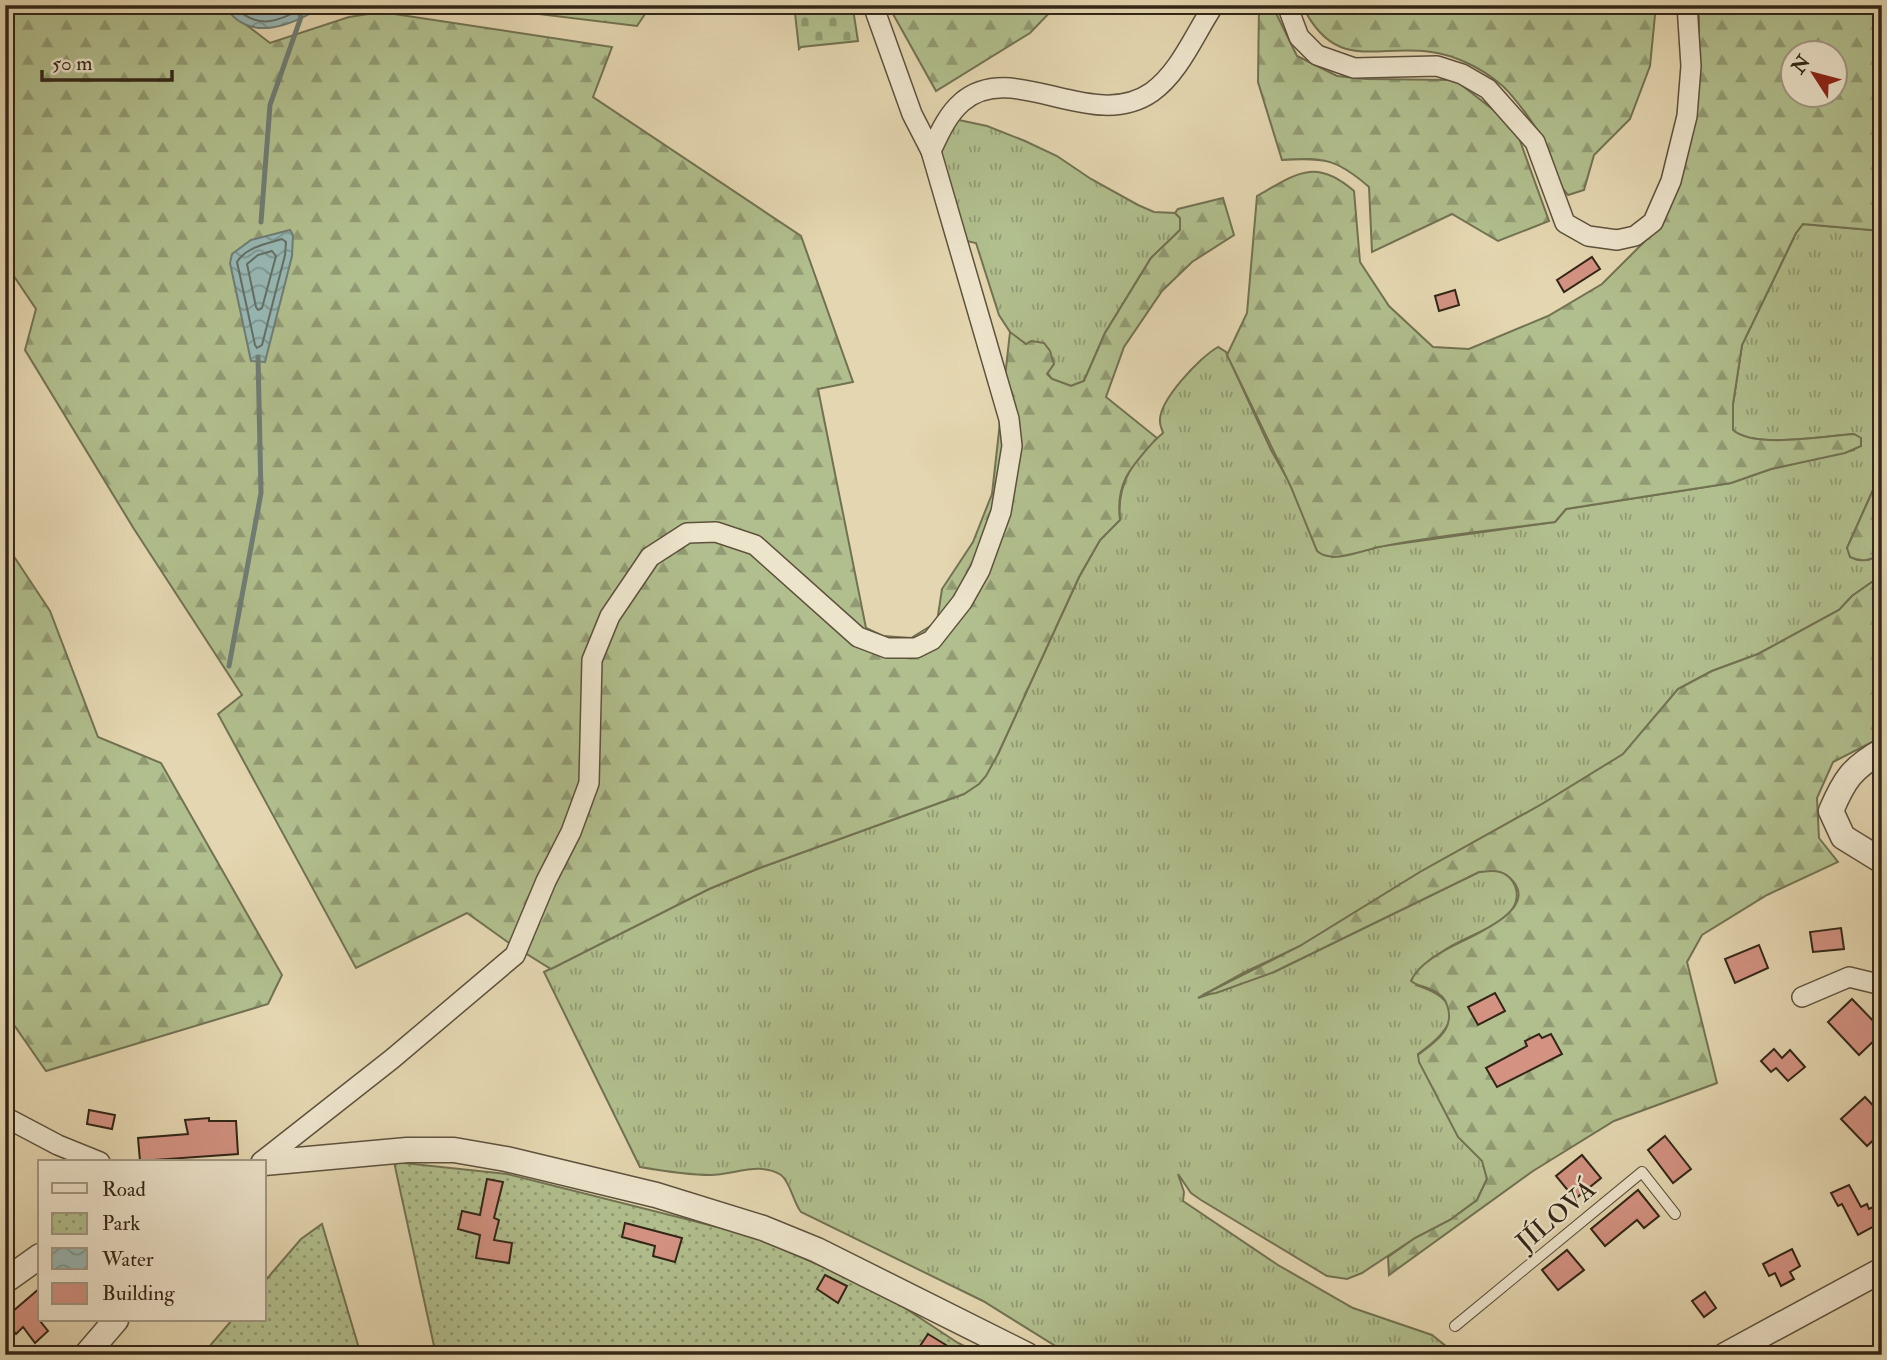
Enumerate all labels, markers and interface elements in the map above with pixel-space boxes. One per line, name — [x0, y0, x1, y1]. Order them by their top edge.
scale bar — [42, 38, 172, 82]
north arrow — [1778, 38, 1848, 108]
text: 50 m — [52, 50, 93, 77]
text: N — [1786, 50, 1816, 79]
legend — [38, 1160, 266, 1322]
street label: JÍLOVÁ — [1508, 1172, 1603, 1259]
text: Road — [102, 1176, 147, 1203]
text: Park — [102, 1210, 140, 1237]
text: Water — [101, 1246, 154, 1273]
text: Building — [102, 1280, 175, 1307]

